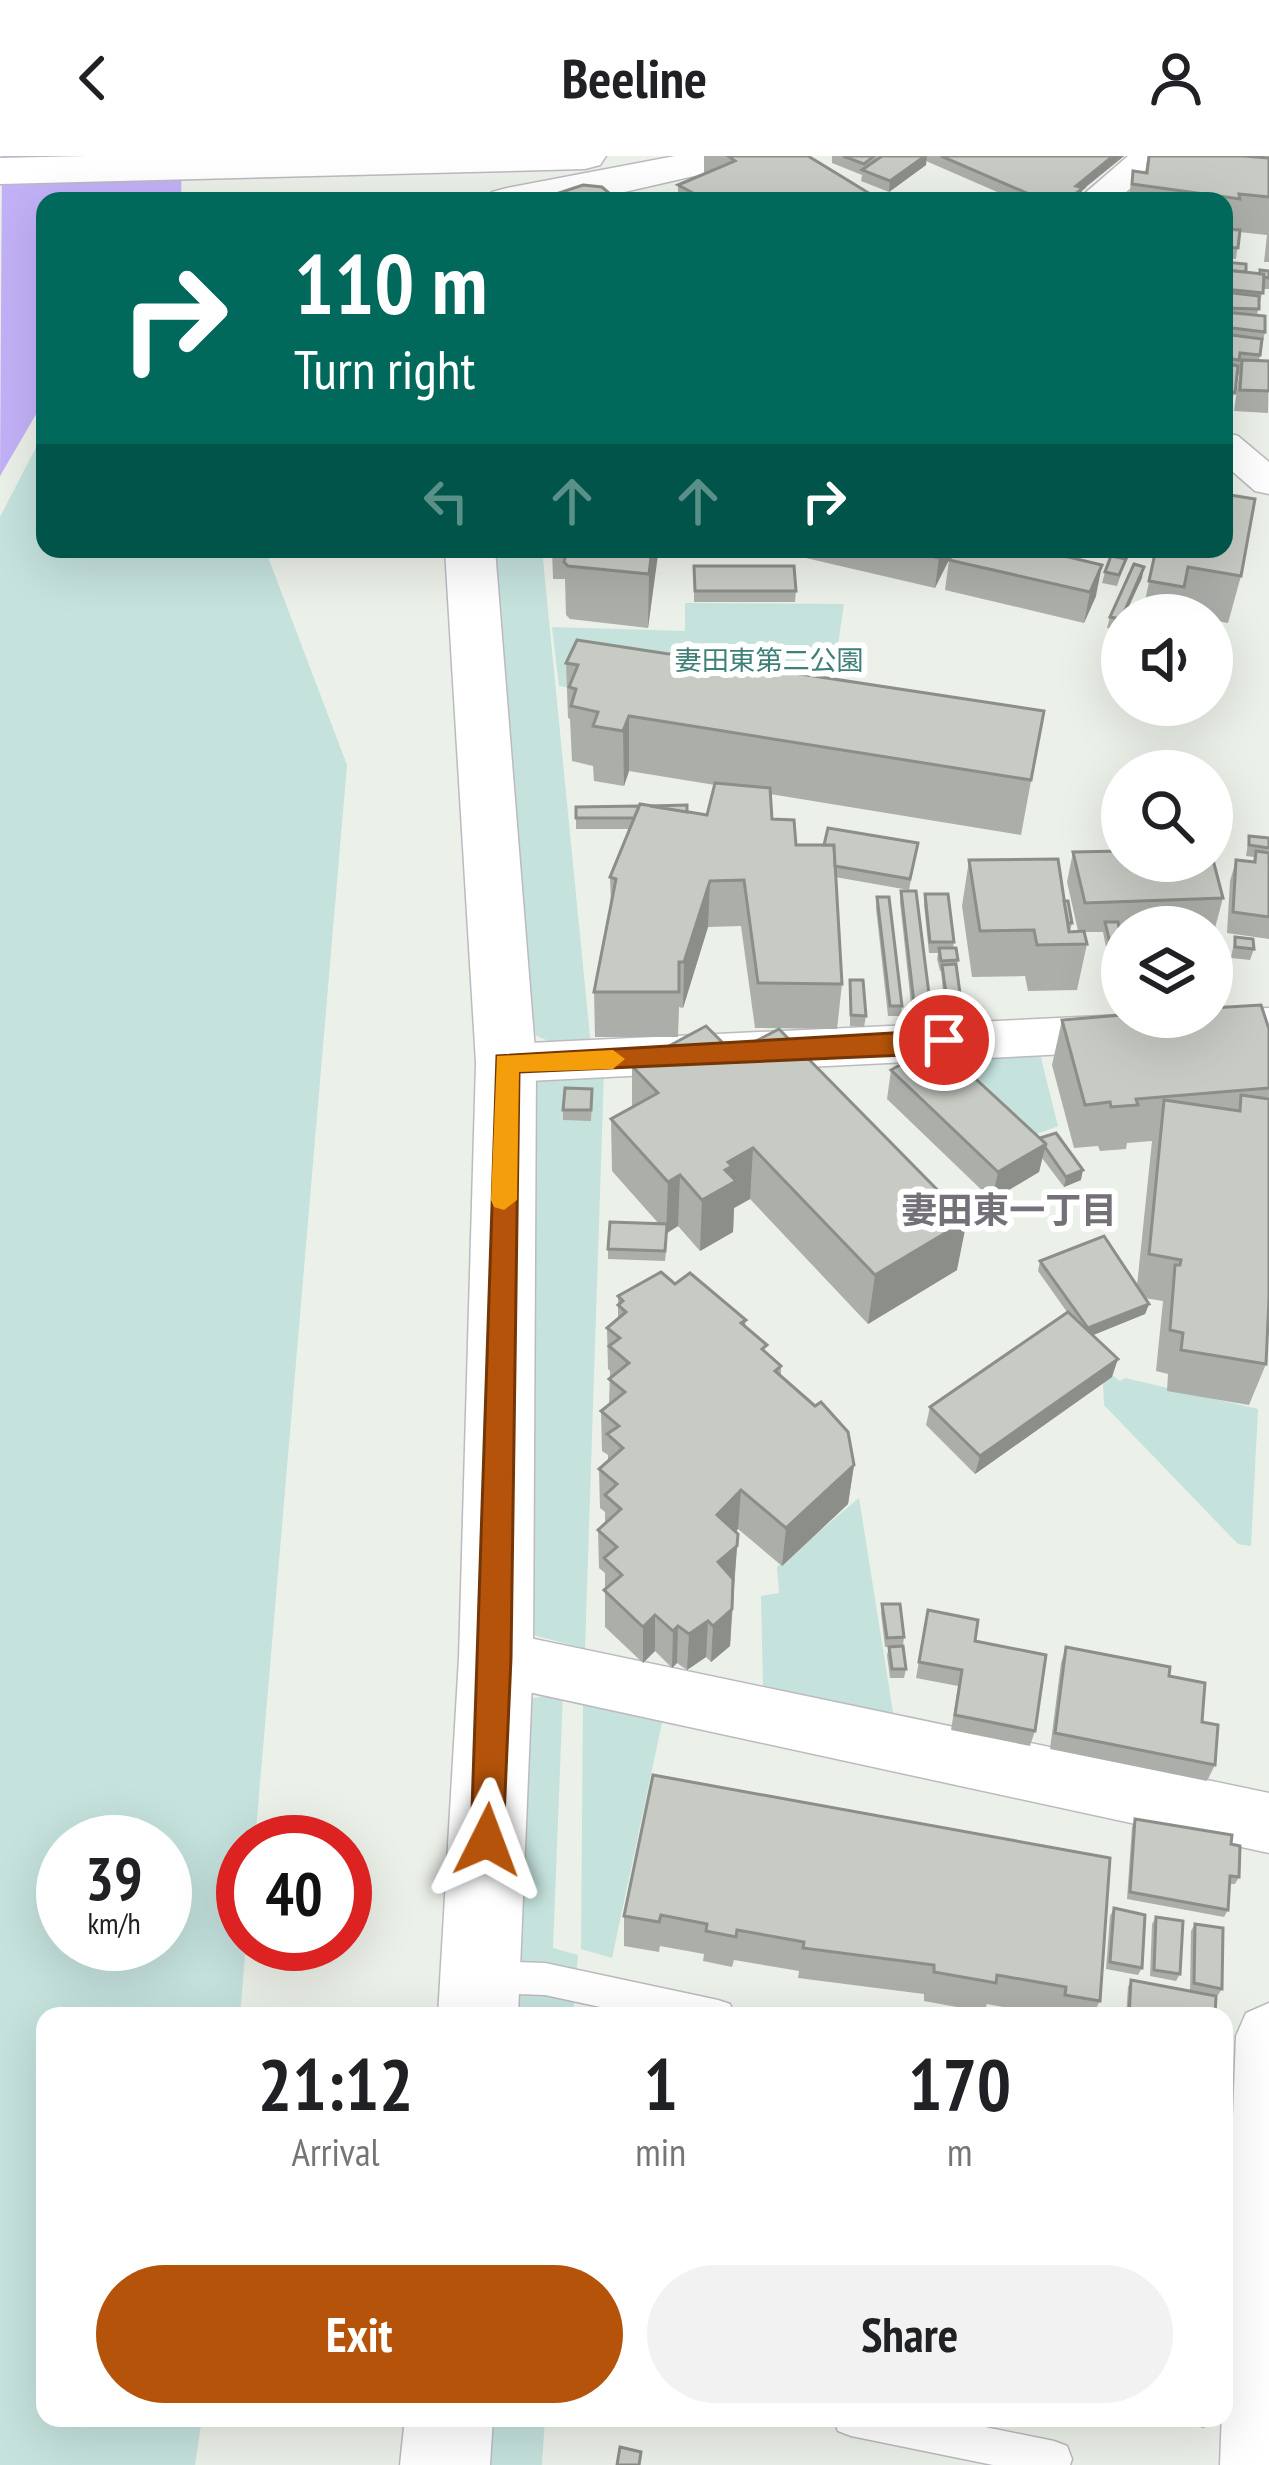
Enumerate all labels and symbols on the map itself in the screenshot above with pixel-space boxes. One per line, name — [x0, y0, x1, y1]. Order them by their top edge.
park label: 妻田東第二公園 — [675, 643, 864, 677]
pin — [893, 989, 995, 1091]
district label: 妻田東一丁目 — [901, 1186, 1117, 1233]
position arrow — [424, 1777, 550, 1903]
speed limit sign: 40 — [216, 1815, 372, 1971]

